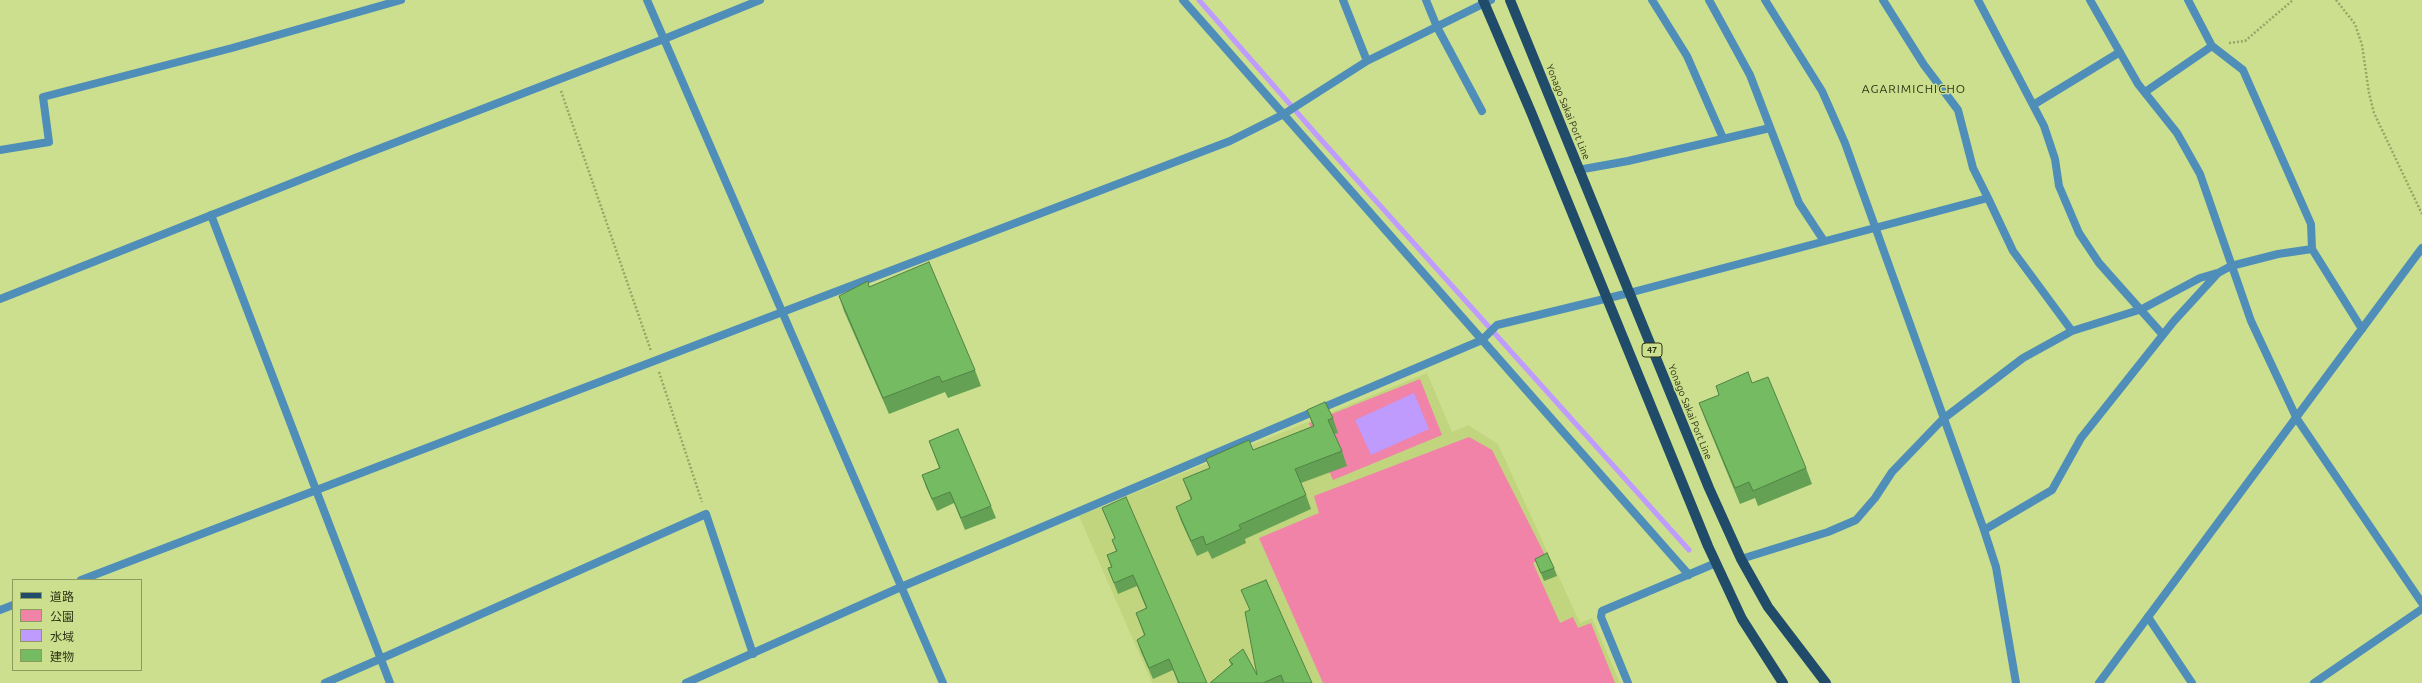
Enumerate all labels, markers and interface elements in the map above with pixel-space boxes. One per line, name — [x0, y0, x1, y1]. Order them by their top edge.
street label: Yonago Sakai Port Line — [1543, 63, 1593, 161]
district label: AGARIMICHICHO — [1862, 82, 1966, 96]
road number: 47 — [1642, 343, 1662, 357]
street label: Yonago Sakai Port Line — [1665, 363, 1715, 461]
legend — [12, 579, 142, 671]
text: 道路 — [50, 590, 74, 603]
text: 公園 — [50, 610, 74, 623]
text: 水域 — [50, 630, 74, 643]
text: 建物 — [50, 650, 74, 663]

